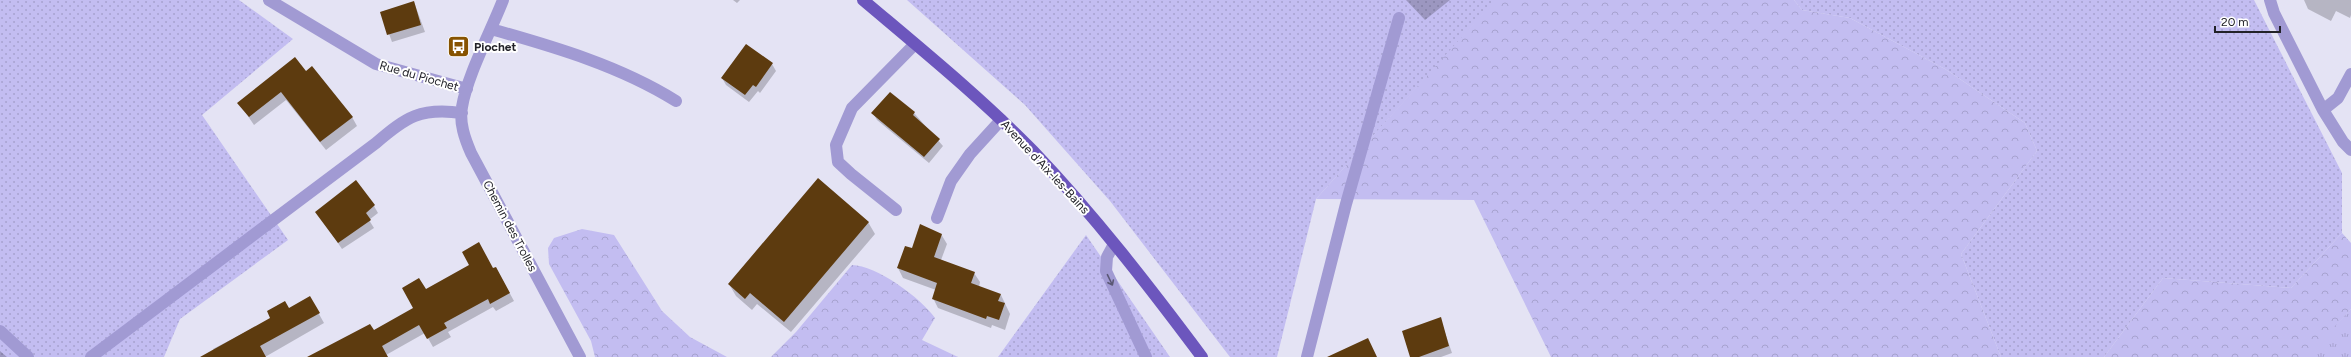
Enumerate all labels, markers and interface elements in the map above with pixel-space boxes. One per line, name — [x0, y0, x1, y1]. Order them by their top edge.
scale bar — [2215, 8, 2280, 34]
text: 20 m — [2221, 15, 2249, 29]
bus stop icon: Piochet — [445, 34, 471, 60]
place label: Piochet — [474, 40, 516, 54]
street label: Rue du Piochet — [378, 58, 460, 94]
street label: Avenue d'Aix-les-Bains — [998, 117, 1092, 217]
street label: Chemin des Trolles — [480, 178, 540, 274]
one-way arrow — [1107, 274, 1114, 286]

